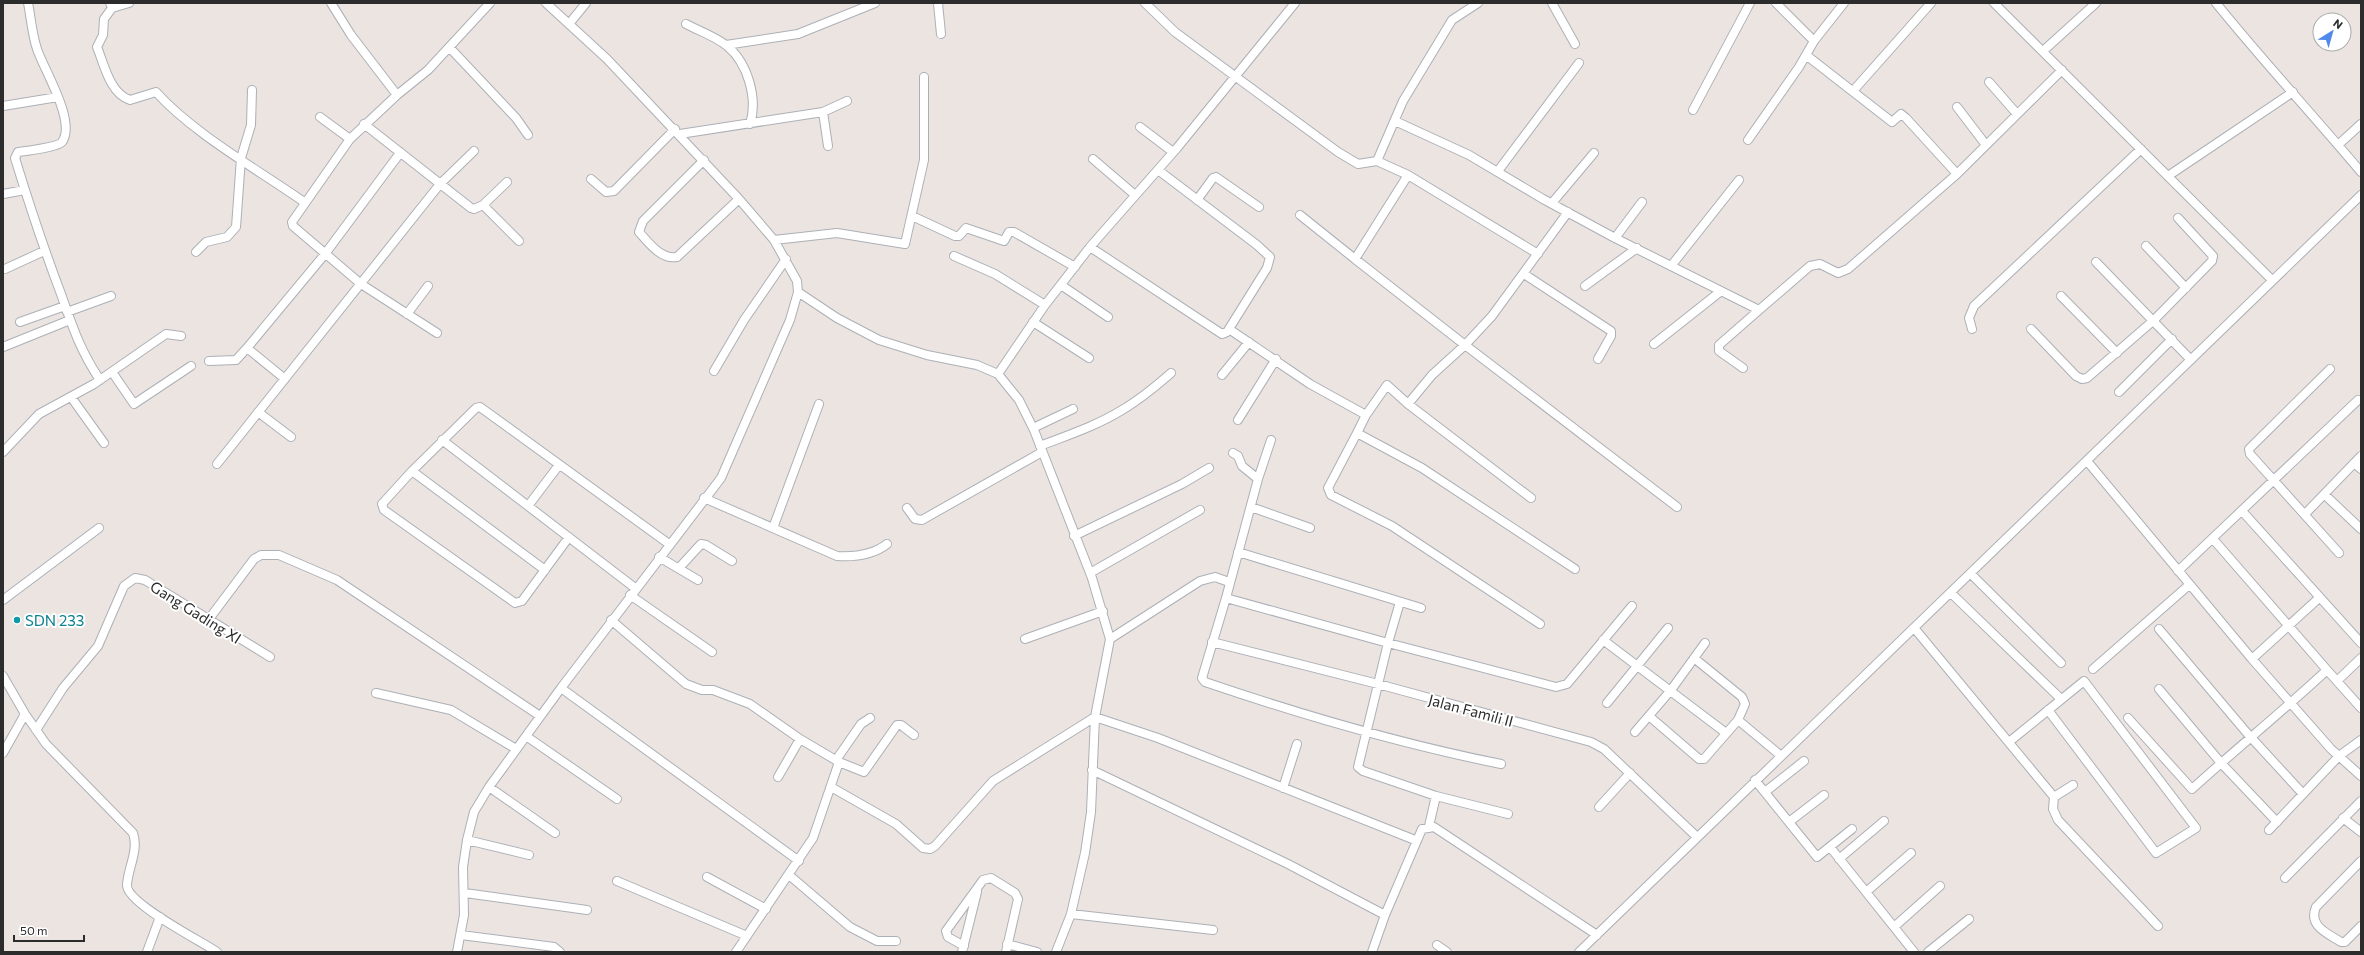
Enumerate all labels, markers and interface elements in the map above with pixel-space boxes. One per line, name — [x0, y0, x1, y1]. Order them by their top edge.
north arrow — [2312, 12, 2352, 52]
text: N — [2331, 16, 2346, 31]
street label: Gang Gading XI — [147, 577, 245, 647]
place label: SDN 233 — [25, 611, 84, 629]
marker: SDN 233 — [12, 615, 22, 625]
street label: Jalan Famili II — [1426, 690, 1516, 730]
scale bar — [14, 917, 84, 943]
text: 50 m — [20, 923, 48, 937]

